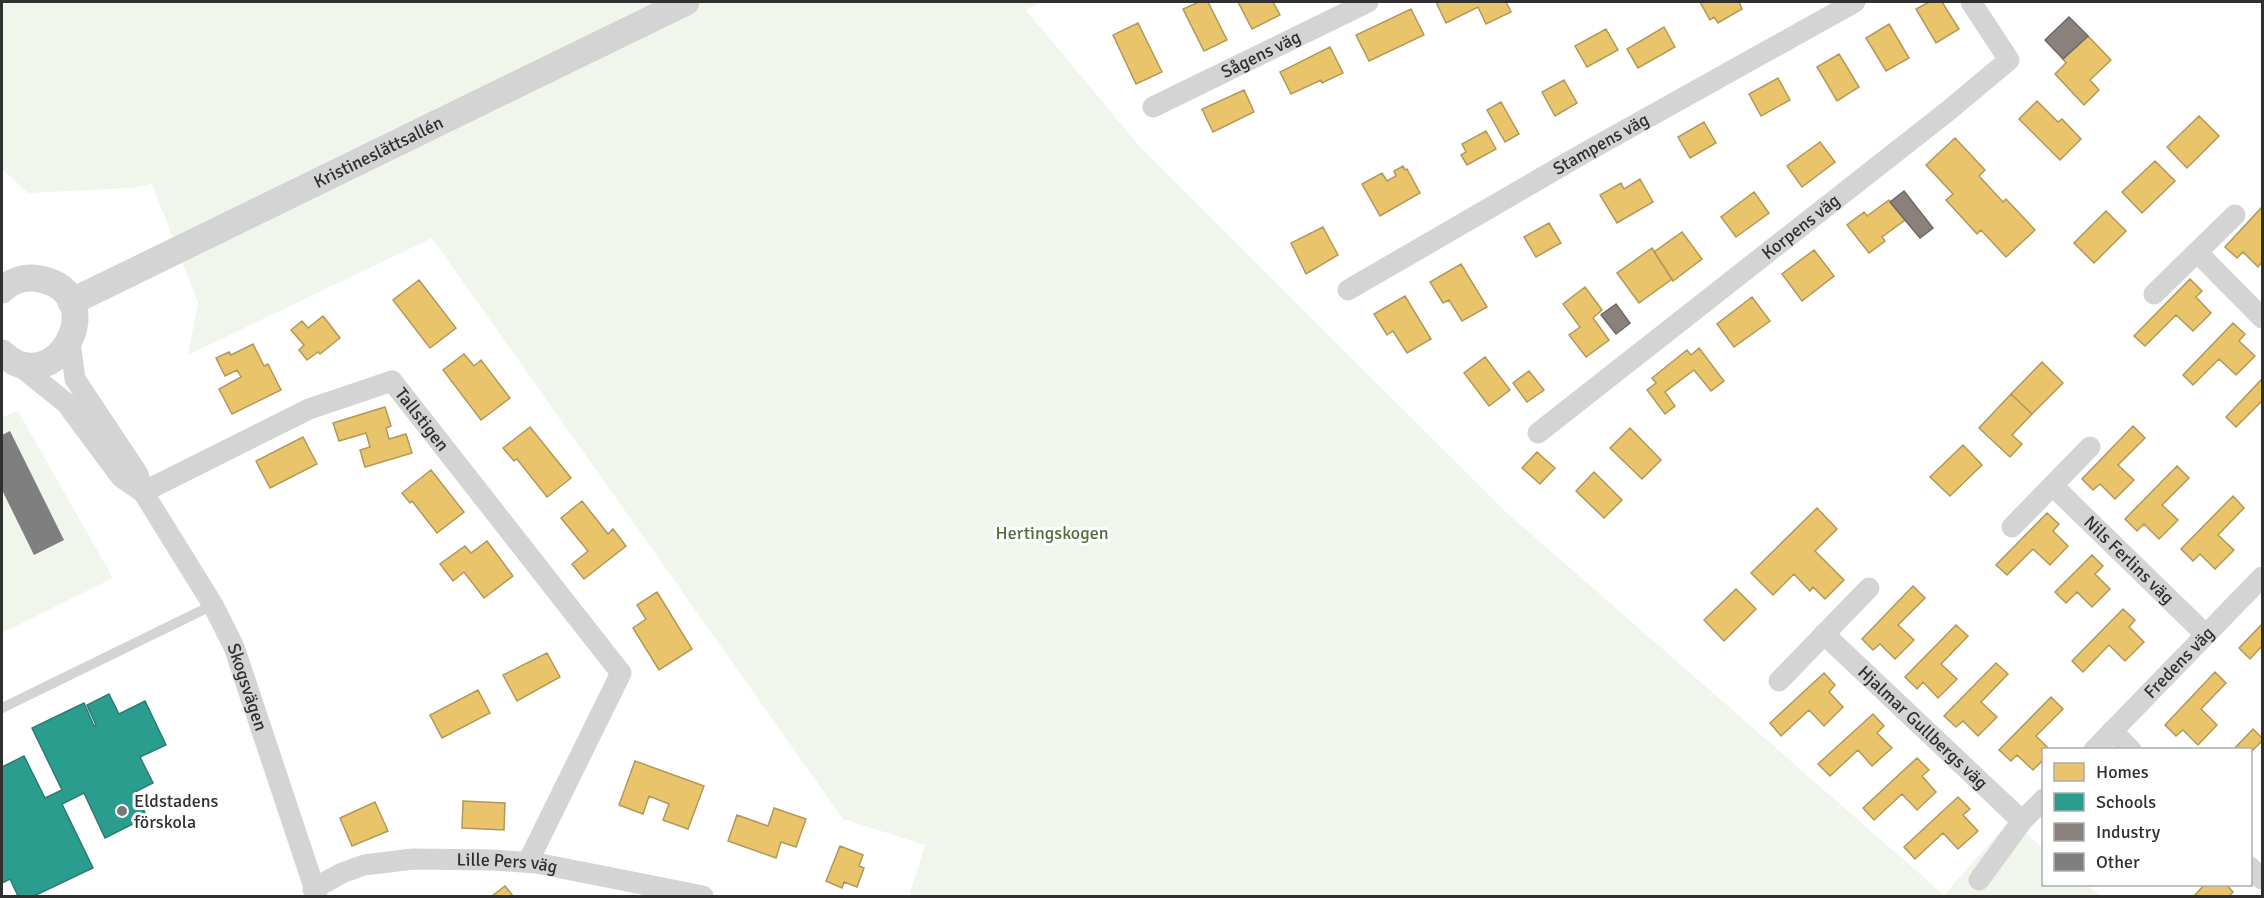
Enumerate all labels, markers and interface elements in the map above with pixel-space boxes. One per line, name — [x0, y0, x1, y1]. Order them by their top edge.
street label: Sågens väg — [1217, 26, 1304, 83]
street label: Stampens väg — [1549, 108, 1653, 180]
street label: Kristineslättsallén — [310, 111, 447, 193]
street label: Korpens väg — [1757, 189, 1844, 264]
street label: Tallstigen — [390, 383, 454, 456]
street label: Nils Ferlins väg — [2079, 511, 2179, 609]
park label: Hertingskogen — [995, 522, 1109, 544]
street label: Fredens väg — [2139, 622, 2219, 703]
street label: Skogsvägen — [222, 640, 272, 734]
street label: Hjalmar Gullbergs väg — [1853, 661, 1992, 794]
legend — [2042, 748, 2252, 886]
text: Homes — [2096, 761, 2149, 783]
place label: Eldstadens förskola — [134, 790, 219, 833]
text: Schools — [2096, 791, 2156, 813]
marker: Eldstadens förskola — [115, 804, 129, 818]
text: Industry — [2096, 821, 2161, 843]
street label: Lille Pers väg — [456, 849, 559, 878]
text: Other — [2096, 851, 2140, 873]

